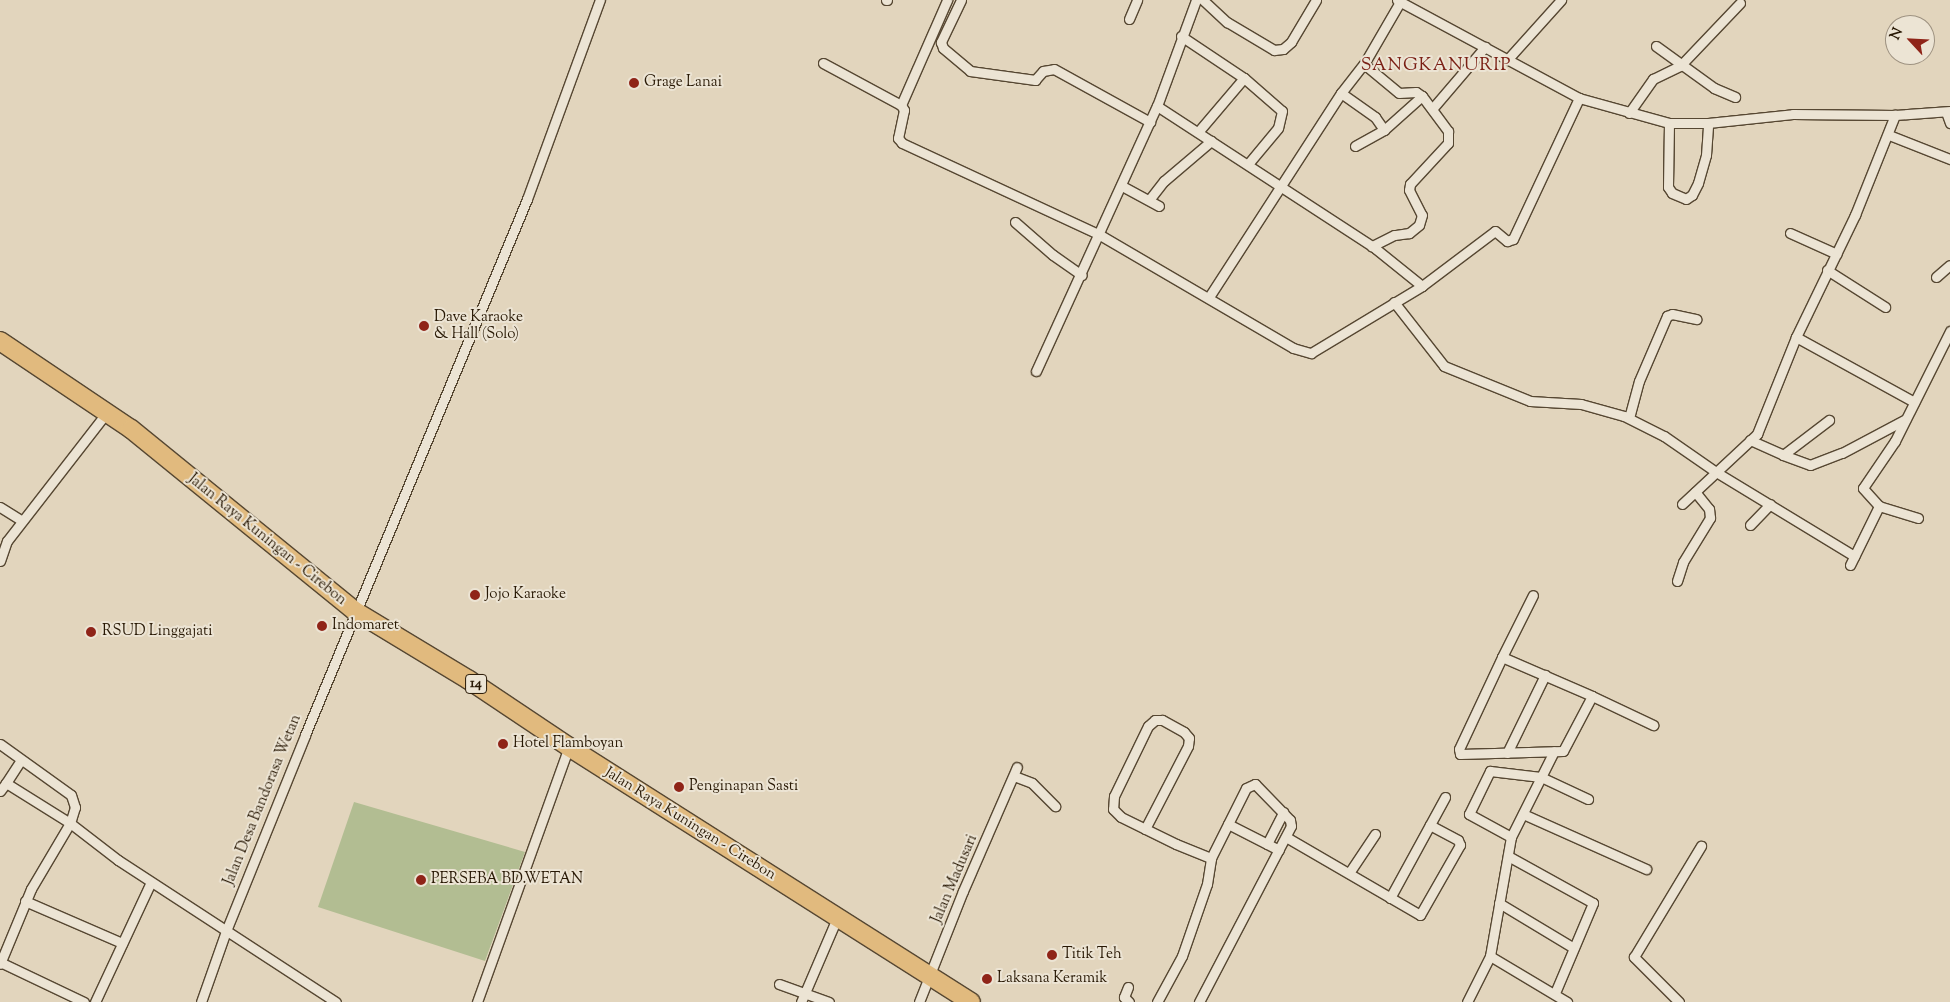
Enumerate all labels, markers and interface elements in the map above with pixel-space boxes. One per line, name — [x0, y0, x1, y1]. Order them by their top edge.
north arrow — [1885, 15, 1935, 65]
text: N — [1886, 25, 1909, 43]
district label: SANGKANURIP — [1359, 55, 1513, 77]
place label: Grage Lanai — [644, 74, 722, 92]
marker: Grage Lanai — [628, 77, 640, 89]
place label: Dave Karaoke & Hall (Solo) — [434, 308, 523, 343]
marker: Dave Karaoke & Hall (Solo) — [418, 320, 430, 332]
street label: Jalan Raya Kuningan - Cirebon — [184, 470, 350, 610]
place label: Jojo Karaoke — [485, 586, 566, 604]
marker: Jojo Karaoke — [469, 589, 481, 601]
place label: Indomaret — [332, 617, 399, 635]
marker: Indomaret — [316, 620, 328, 632]
place label: RSUD Linggajati — [102, 623, 212, 641]
marker: RSUD Linggajati — [84, 625, 98, 639]
road number: 14 — [465, 672, 487, 696]
street label: Jalan Desa Bandorasa Wetan — [220, 712, 306, 888]
place label: Hotel Flamboyan — [513, 735, 623, 753]
marker: Hotel Flamboyan — [497, 738, 509, 750]
street label: Jalan Raya Kuningan - Cirebon — [601, 764, 779, 884]
place label: Penginapan Sasti — [689, 778, 798, 796]
marker: Penginapan Sasti — [673, 781, 685, 793]
street label: Jalan Madusari — [928, 832, 982, 926]
place label: PERSEBA BD.WETAN — [431, 871, 583, 889]
marker: PERSEBA BD.WETAN — [415, 874, 427, 886]
place label: Titik Teh — [1062, 946, 1122, 964]
marker: Titik Teh — [1046, 949, 1058, 961]
place label: Laksana Keramik — [997, 970, 1107, 988]
marker: Laksana Keramik — [981, 973, 993, 985]

